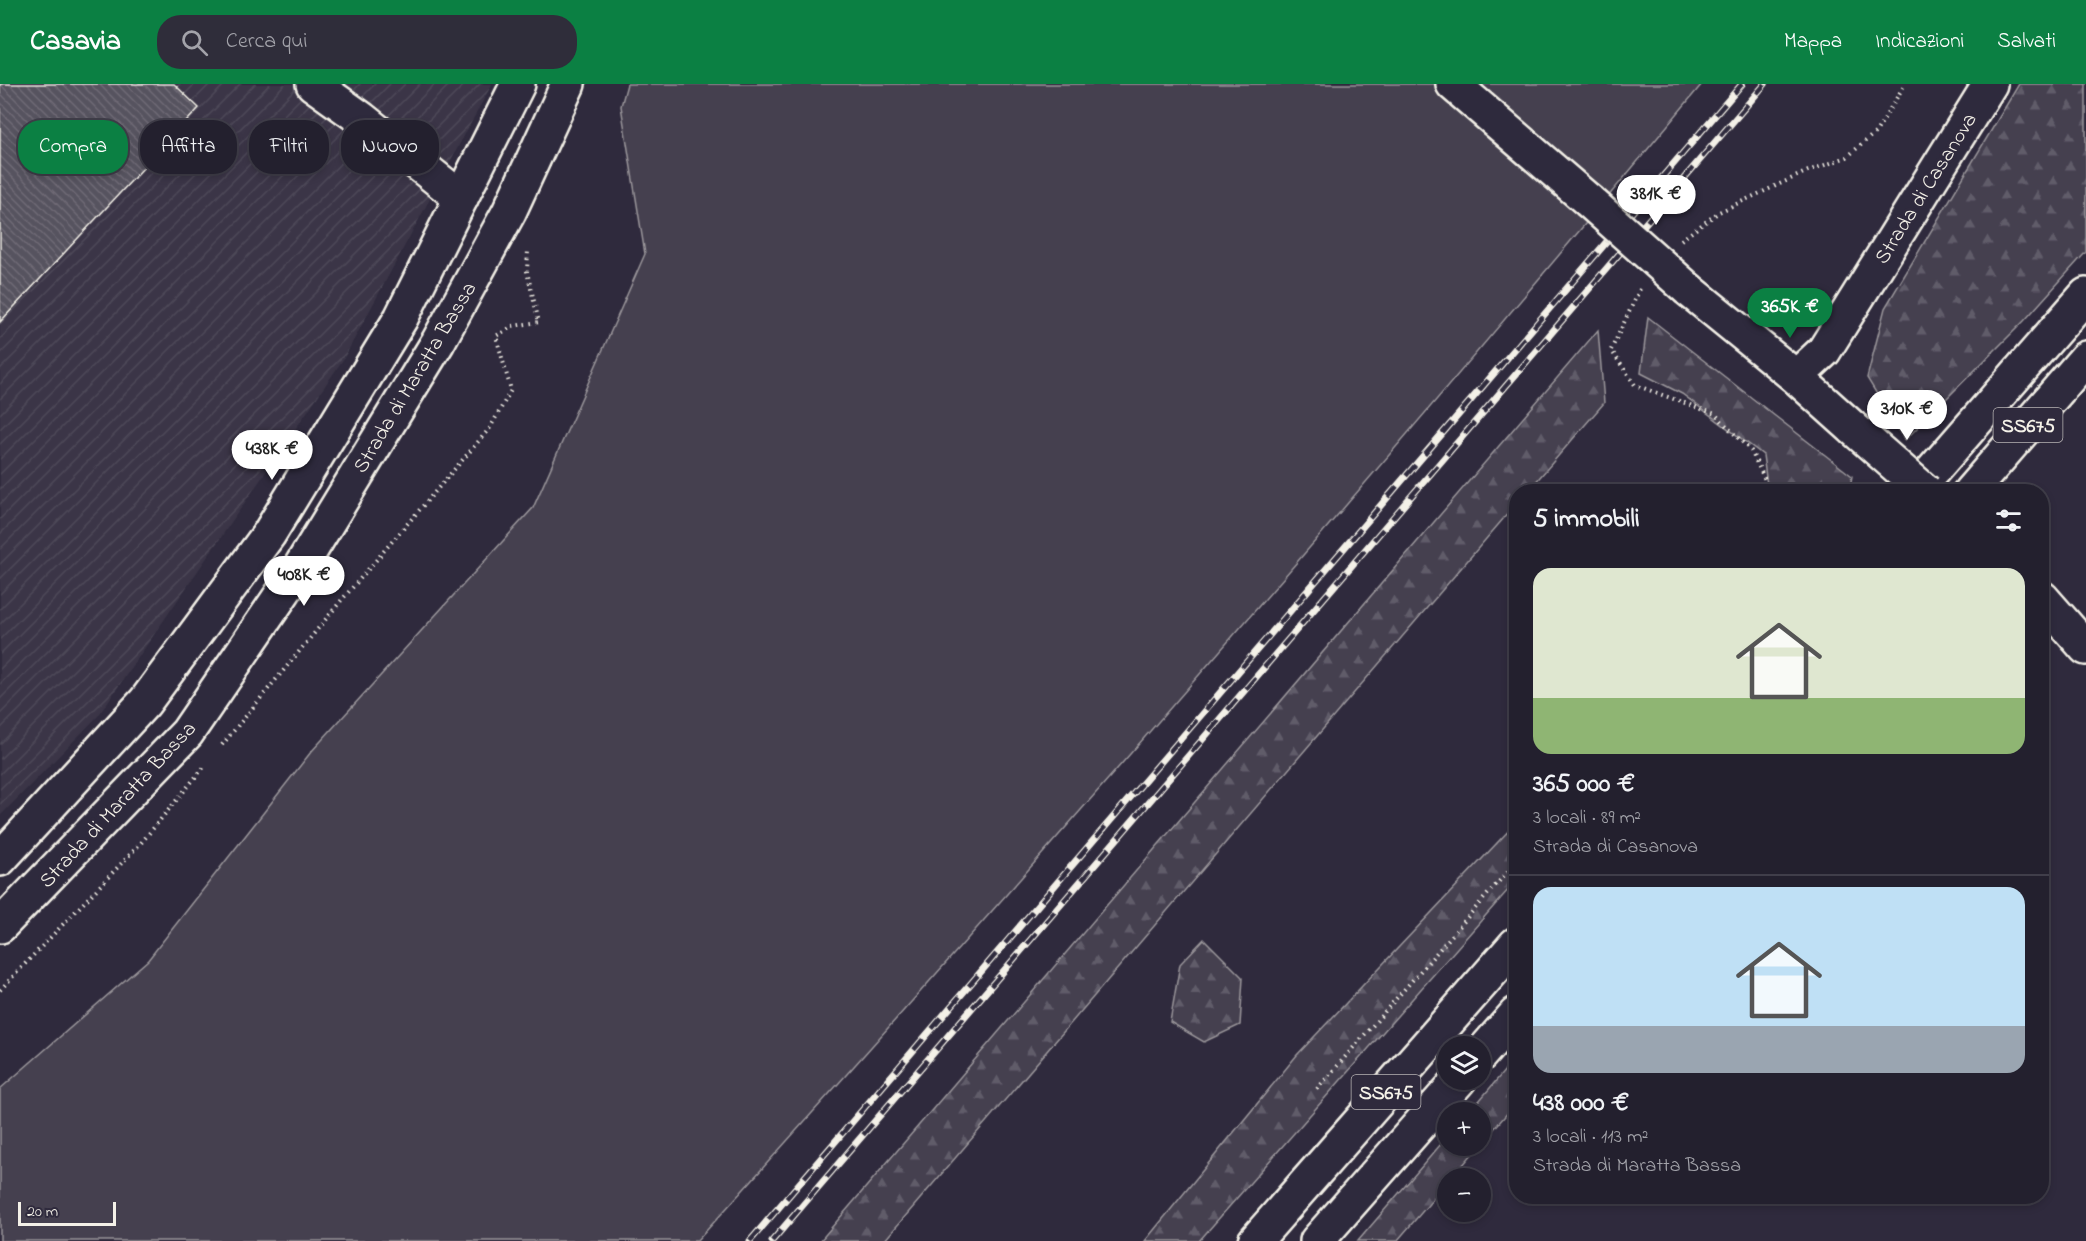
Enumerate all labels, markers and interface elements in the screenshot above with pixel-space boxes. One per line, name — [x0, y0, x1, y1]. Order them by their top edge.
search box — [157, 15, 577, 69]
text: Casavia — [30, 22, 121, 63]
icon: search — [178, 26, 211, 59]
text: Cerca qui — [226, 26, 307, 58]
text: Mappa — [1784, 27, 1842, 57]
text: Indicazioni — [1875, 27, 1964, 57]
text: Salvati — [1997, 27, 2056, 57]
street label: Strada di Casanova — [1868, 108, 1985, 270]
chip: Compra — [18, 120, 128, 174]
chip: Affitta — [140, 120, 237, 174]
chip: Filtri — [249, 120, 329, 174]
chip: Nuovo — [341, 120, 439, 174]
pin: 381K € — [1607, 175, 1705, 226]
text: 381K € — [1631, 180, 1681, 209]
street label: Strada di Maratta Bassa — [347, 277, 485, 479]
pin: 365K € — [1741, 288, 1839, 339]
text: 365K € — [1761, 293, 1819, 322]
pin: 310K € — [1858, 390, 1956, 441]
text: 310K € — [1881, 395, 1933, 424]
road number: SS675 — [1994, 408, 2062, 442]
pin: 438K € — [223, 430, 321, 481]
text: 438K € — [246, 435, 298, 464]
text: 5 immobili — [1533, 501, 1640, 539]
icon: filters — [1992, 504, 2025, 537]
pin: 408K € — [255, 556, 353, 607]
text: 408K € — [277, 561, 331, 590]
icon: home — [1725, 607, 1833, 715]
street label: Strada di Maratta Bassa — [33, 715, 204, 895]
text: 365 000 € — [1533, 766, 1635, 804]
text: 3 locali · 89 m² — [1533, 804, 1641, 833]
text: Strada di Casanova — [1533, 833, 1698, 862]
icon: home — [1725, 926, 1833, 1034]
map controls — [1437, 1036, 1491, 1222]
button: layers — [1437, 1036, 1491, 1090]
road number: SS675 — [1352, 1075, 1420, 1109]
text: 438 000 € — [1533, 1085, 1629, 1123]
button: + — [1437, 1102, 1491, 1156]
text: 3 locali · 113 m² — [1533, 1123, 1648, 1152]
text: Strada di Maratta Bassa — [1533, 1152, 1741, 1181]
button: − — [1437, 1168, 1491, 1222]
scale bar — [18, 1199, 116, 1226]
text: 20 m — [27, 1200, 58, 1224]

